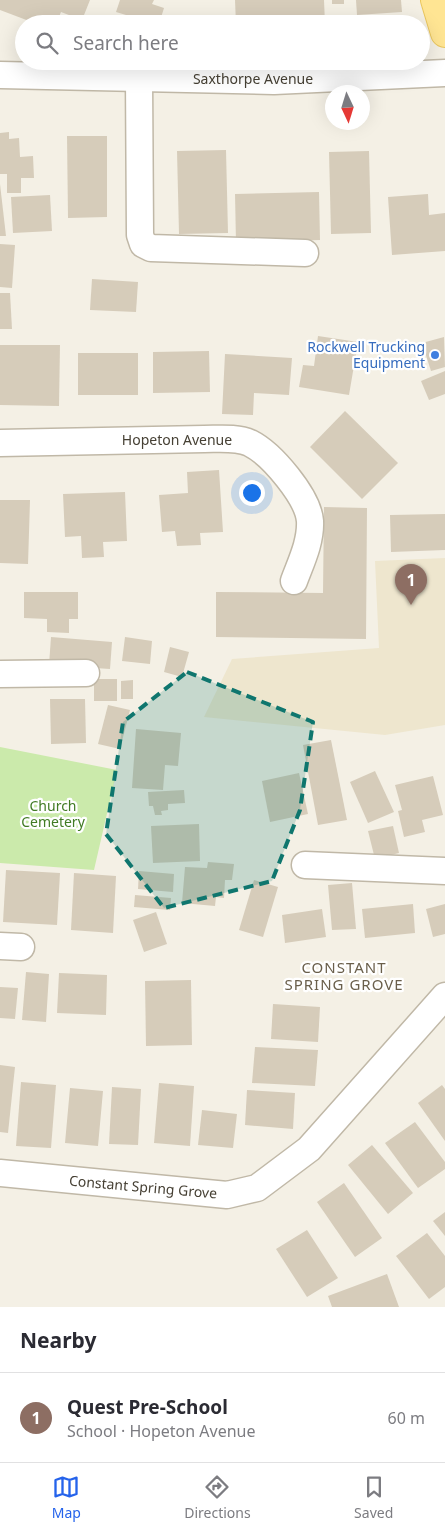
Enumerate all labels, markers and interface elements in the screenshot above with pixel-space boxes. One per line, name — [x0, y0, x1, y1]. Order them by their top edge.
search box — [15, 15, 430, 70]
icon: search — [33, 29, 61, 57]
text: Search here — [73, 30, 179, 56]
street label: Saxthorpe Avenue — [193, 69, 313, 88]
north arrow — [325, 85, 370, 130]
place label: Rockwell Trucking Equipment — [307, 337, 425, 372]
marker: Rockwell Trucking Equipment — [429, 349, 441, 361]
street label: Hopeton Avenue — [122, 430, 232, 449]
your location — [239, 480, 265, 506]
pin: 1 — [395, 564, 427, 605]
park label: Church Cemetery — [21, 796, 86, 831]
district label: CONSTANT SPRING GROVE — [284, 957, 404, 994]
street label: Constant Spring Grove — [68, 1171, 218, 1202]
text: Nearby — [20, 1326, 96, 1354]
text: Quest Pre-School — [67, 1394, 228, 1420]
text: 1 — [31, 1407, 41, 1429]
text: 60 m — [388, 1407, 425, 1429]
text: School · Hopeton Avenue — [67, 1420, 256, 1442]
tab: Map — [52, 1473, 81, 1522]
tab: Directions — [184, 1473, 251, 1522]
tab: Saved — [354, 1473, 393, 1522]

